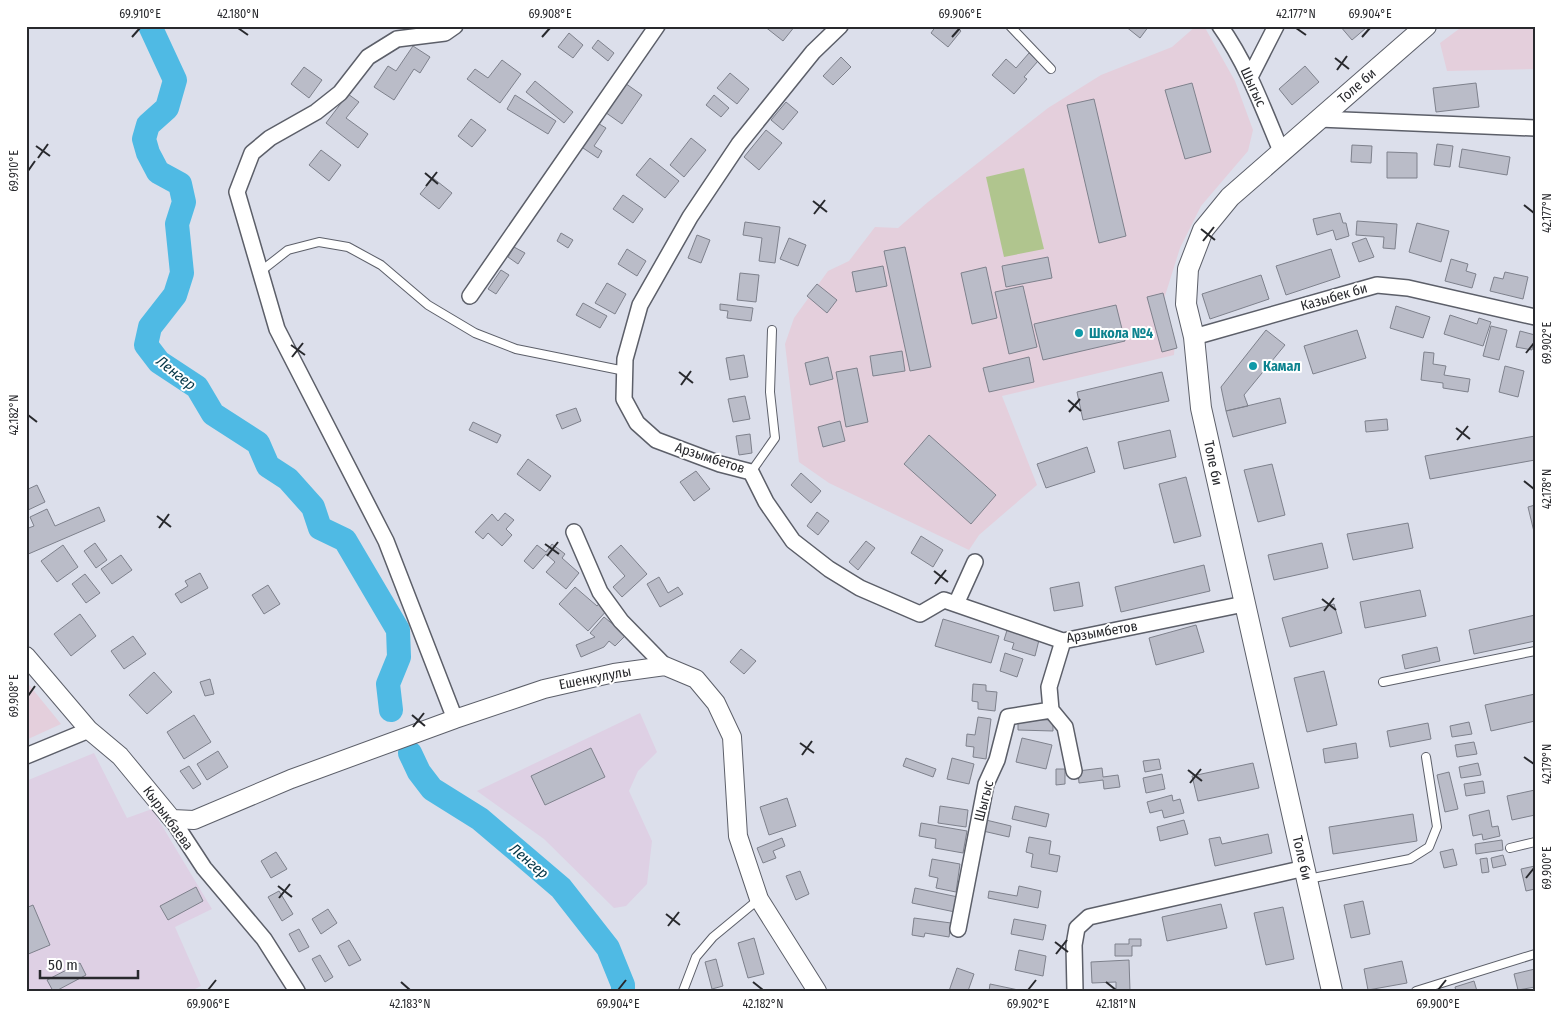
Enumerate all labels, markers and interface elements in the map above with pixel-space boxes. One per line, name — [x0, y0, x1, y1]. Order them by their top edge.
text: 69.910°E — [119, 7, 161, 21]
text: 42.180°N — [217, 7, 259, 21]
text: 69.908°E — [528, 7, 572, 21]
text: 69.906°E — [938, 7, 982, 21]
text: 42.177°N — [1276, 7, 1316, 21]
text: 69.904°E — [1348, 7, 1392, 21]
street label: Шыгыс — [1237, 65, 1269, 109]
street label: Толе би — [1334, 65, 1380, 107]
text: 69.910°E — [7, 150, 21, 192]
text: 42.177°N — [1540, 193, 1554, 233]
street label: Казыбек би — [1299, 279, 1369, 315]
text: 69.902°E — [1540, 321, 1554, 364]
place label: Школа №4 — [1089, 325, 1153, 342]
marker: Школа №4 — [1073, 327, 1085, 339]
water label: Ленгер — [152, 351, 199, 394]
place label: Камал — [1263, 358, 1301, 375]
marker: Камал — [1247, 360, 1259, 372]
text: 42.182°N — [7, 394, 21, 436]
street label: Арзымбетов — [673, 439, 747, 477]
street label: Толе би — [1200, 439, 1226, 487]
text: 42.178°N — [1540, 469, 1554, 509]
street label: Арзымбетов — [1065, 617, 1139, 647]
street label: Ешенкулулы — [557, 663, 633, 693]
text: 69.908°E — [7, 674, 21, 718]
text: 42.179°N — [1540, 744, 1554, 784]
street label: Шыгыс — [971, 779, 997, 823]
street label: Кырыкбаева — [139, 783, 197, 853]
street label: Толе би — [1289, 834, 1315, 882]
water label: Ленгер — [505, 839, 552, 882]
text: 69.900°E — [1540, 846, 1554, 890]
scale bar — [40, 947, 138, 979]
text: 50 m — [48, 956, 78, 974]
text: 69.906°E — [186, 997, 230, 1011]
text: 42.183°N — [389, 997, 431, 1011]
text: 69.904°E — [596, 997, 640, 1011]
text: 42.182°N — [742, 997, 784, 1011]
text: 69.902°E — [1007, 997, 1050, 1011]
text: 42.181°N — [1096, 997, 1136, 1011]
text: 69.900°E — [1416, 997, 1460, 1011]

